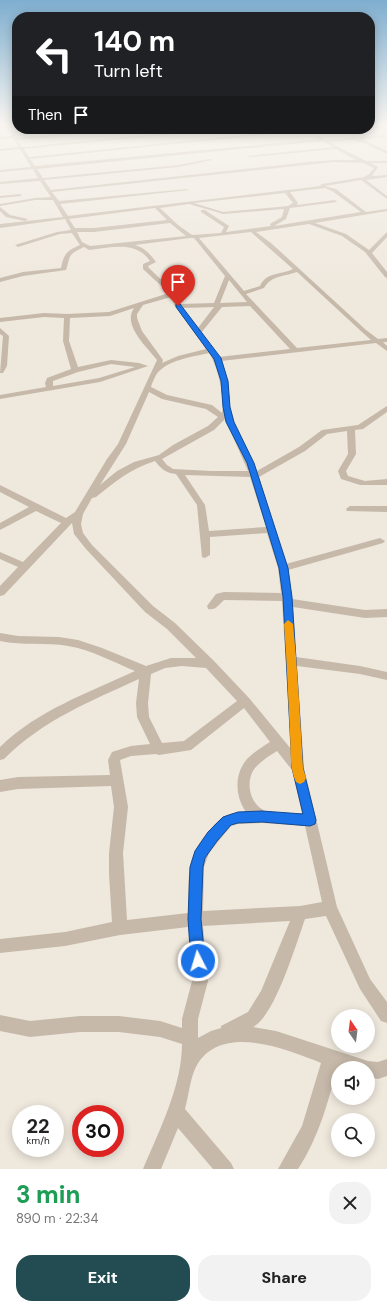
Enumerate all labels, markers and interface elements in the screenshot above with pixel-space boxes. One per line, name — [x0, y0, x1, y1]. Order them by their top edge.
text: 140 m — [94, 23, 175, 60]
icon: left — [28, 28, 80, 80]
text: Turn left — [94, 59, 163, 83]
icon: arrive — [70, 104, 92, 126]
text: Then — [28, 105, 62, 125]
pin — [161, 265, 195, 306]
icon: arrive — [167, 271, 189, 293]
position arrow — [177, 940, 219, 982]
north arrow — [331, 1009, 375, 1053]
map controls — [331, 1009, 375, 1157]
button: sound — [331, 1061, 375, 1105]
speed limit sign: 30 — [72, 1105, 124, 1157]
text: 22 — [26, 1113, 50, 1139]
button: search — [331, 1113, 375, 1157]
text: km/h — [26, 1134, 50, 1147]
text: 3 min — [16, 1179, 80, 1210]
button: close — [329, 1182, 371, 1224]
text: 890 m · 22:34 — [16, 1210, 98, 1227]
button: Exit — [16, 1255, 190, 1301]
button: Share — [198, 1255, 371, 1301]

